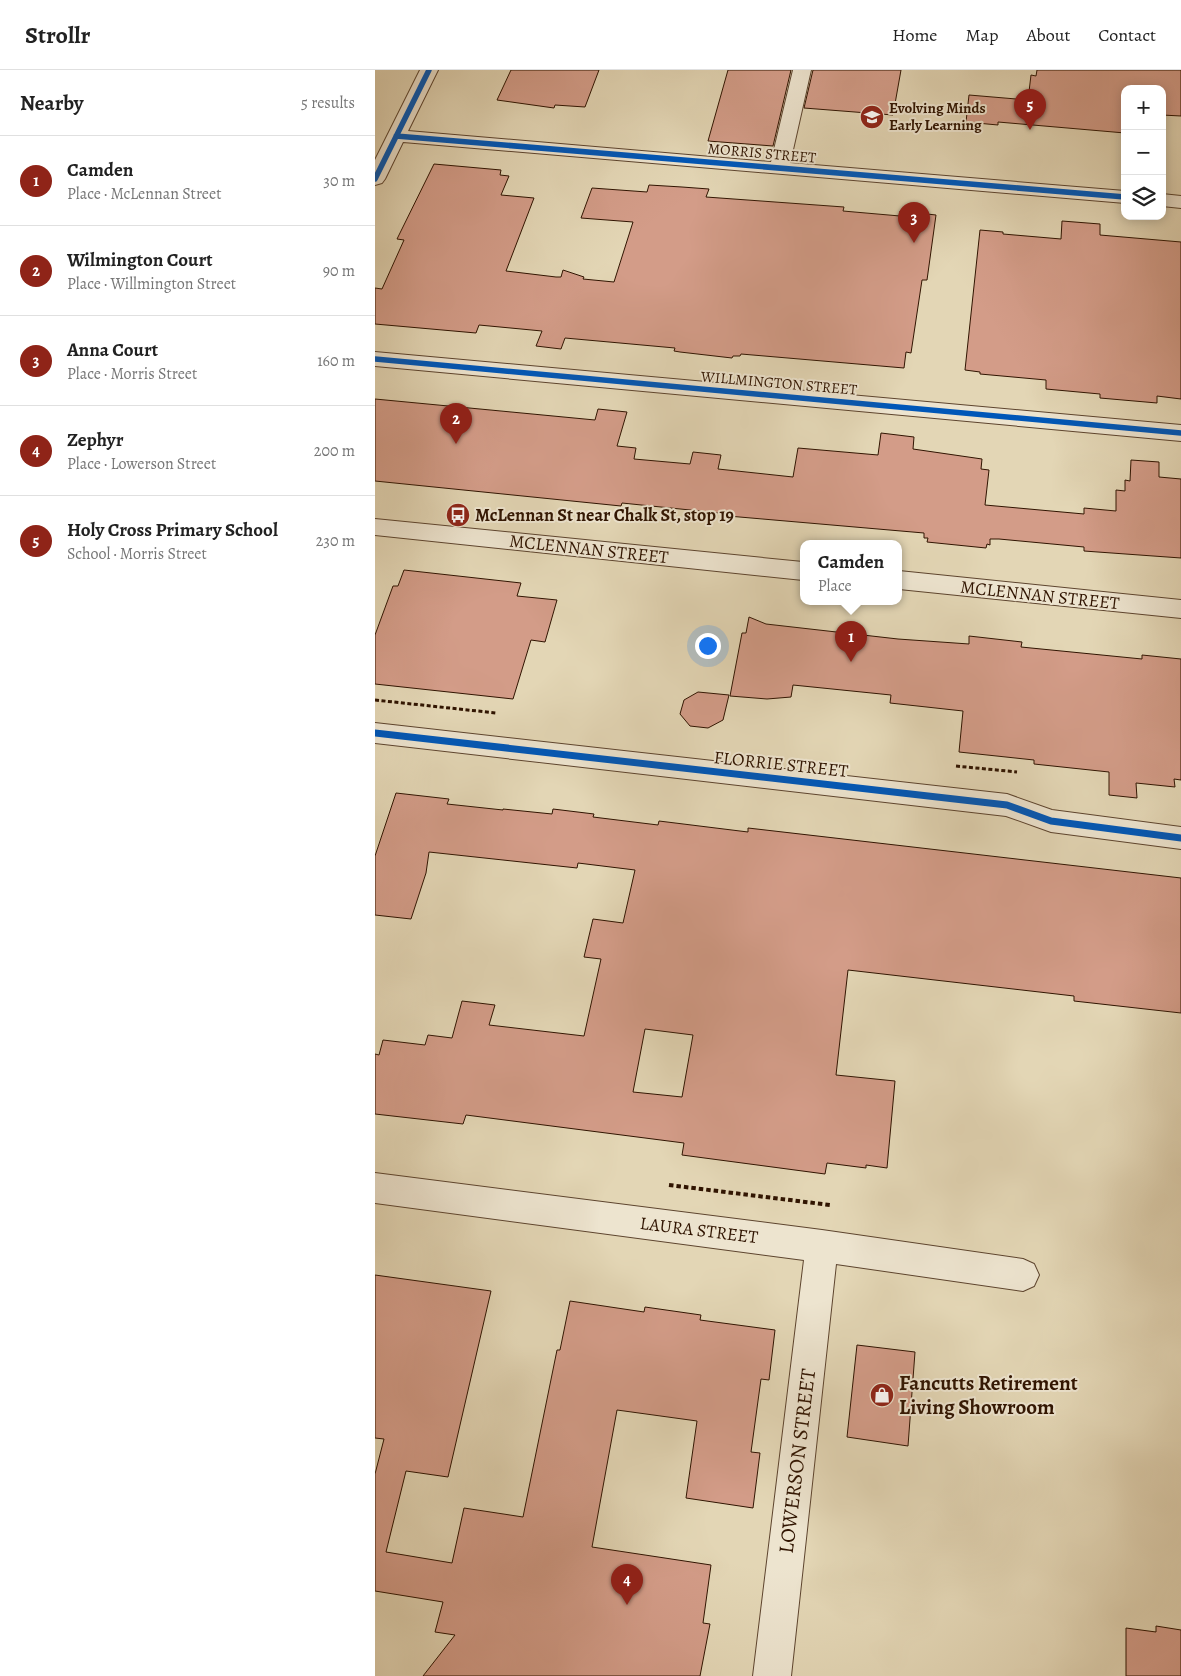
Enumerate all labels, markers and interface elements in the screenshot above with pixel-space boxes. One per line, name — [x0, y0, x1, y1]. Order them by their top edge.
text: Strollr — [25, 19, 90, 51]
text: Home — [892, 23, 937, 47]
text: Map — [965, 23, 998, 47]
text: About — [1026, 23, 1070, 47]
text: Contact — [1098, 23, 1156, 47]
map controls — [1121, 85, 1166, 220]
button: + — [1121, 85, 1166, 130]
text: Nearby — [20, 89, 83, 117]
pin: 5 — [1014, 89, 1046, 130]
text: 5 results — [301, 92, 355, 114]
place label: Evolving Minds Early Learning — [889, 98, 986, 135]
school or university icon: Evolving Minds Early Learning — [859, 104, 885, 130]
button: − — [1121, 130, 1166, 175]
street label: MORRIS STREET — [707, 138, 818, 168]
text: Camden — [67, 157, 133, 183]
text: 1 — [33, 170, 39, 192]
text: 30 m — [323, 170, 355, 192]
button: layers — [1121, 175, 1166, 220]
text: Place · McLennan Street — [67, 183, 221, 205]
pin: 3 — [898, 202, 930, 243]
text: Wilmington Court — [67, 247, 213, 273]
text: 2 — [32, 260, 40, 282]
text: 90 m — [323, 260, 355, 282]
text: Place · Willmington Street — [67, 273, 236, 295]
text: Anna Court — [67, 337, 158, 363]
text: 3 — [33, 350, 39, 372]
text: 160 m — [317, 350, 355, 372]
text: Place · Morris Street — [67, 363, 197, 385]
street label: WILLMINGTON STREET — [699, 366, 859, 400]
pin: 2 — [440, 403, 472, 444]
text: Zephyr — [67, 427, 123, 453]
text: 4 — [32, 440, 40, 462]
text: 200 m — [314, 440, 355, 462]
text: Place · Lowerson Street — [67, 453, 216, 475]
bus stop icon: McLennan St near Chalk St, stop 19 — [445, 502, 471, 528]
place label: McLennan St near Chalk St, stop 19 — [475, 503, 734, 527]
text: Holy Cross Primary School — [67, 517, 278, 543]
street label: MCLENNAN STREET — [508, 529, 670, 569]
text: 5 — [33, 530, 39, 552]
text: 230 m — [316, 530, 355, 552]
popup — [800, 540, 902, 605]
text: School · Morris Street — [67, 543, 207, 565]
text: Camden — [818, 549, 884, 575]
text: Place — [818, 575, 852, 597]
street label: MCLENNAN STREET — [959, 575, 1121, 615]
pin: 1 — [835, 621, 867, 662]
your location — [695, 633, 721, 659]
street label: FLORRIE STREET — [713, 745, 850, 783]
street label: LAURA STREET — [639, 1211, 760, 1249]
street label: LOWERSON STREET — [772, 1366, 822, 1555]
place label: Fancutts Retirement Living Showroom — [899, 1369, 1078, 1421]
shop icon: Fancutts Retirement Living Showroom — [869, 1382, 895, 1408]
pin: 4 — [611, 1564, 643, 1605]

